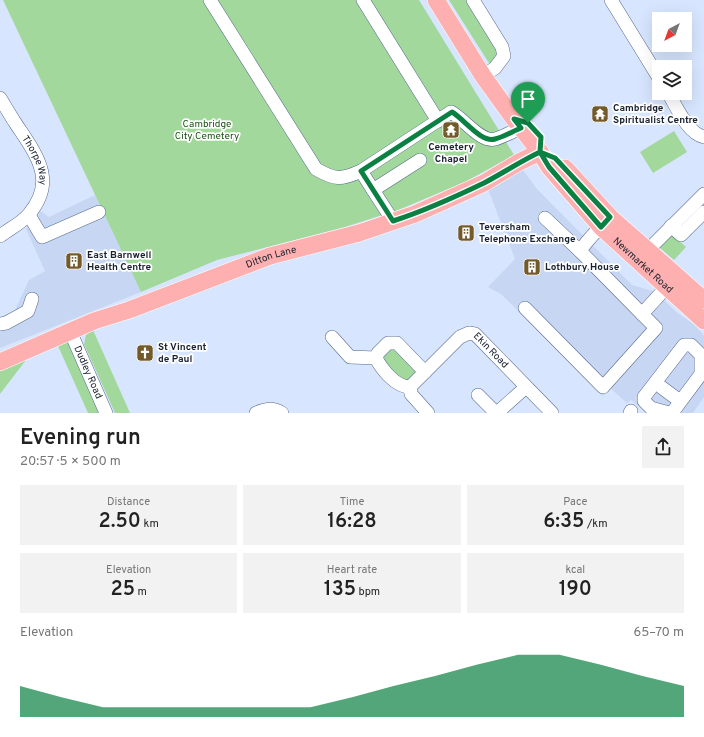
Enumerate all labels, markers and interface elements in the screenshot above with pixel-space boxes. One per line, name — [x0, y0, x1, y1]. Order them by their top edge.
north arrow — [652, 12, 692, 52]
map controls — [652, 12, 692, 100]
button: layers — [652, 60, 692, 100]
pin — [511, 82, 545, 123]
icon: arrive — [517, 88, 539, 110]
place label: Cambridge Spiritualist Centre — [613, 102, 698, 127]
temple icon: Cambridge Spiritualist Centre — [590, 104, 610, 124]
park label: Cambridge City Cemetery — [175, 118, 239, 143]
temple icon: Cemetery Chapel — [441, 120, 461, 140]
street label: Thorpe Way — [19, 133, 49, 185]
place label: Cemetery Chapel — [428, 141, 474, 166]
place label: Teversham Telephone Exchange — [479, 221, 576, 246]
building icon: Teversham Telephone Exchange — [456, 223, 476, 243]
street label: Newmarket Road — [610, 235, 676, 296]
street label: Ditton Lane — [244, 243, 298, 271]
place label: East Barnwell Health Centre — [87, 249, 152, 274]
building icon: East Barnwell Health Centre — [64, 251, 84, 271]
building icon: Lothbury House — [522, 257, 542, 277]
place label: Lothbury House — [545, 261, 620, 274]
street label: Ekin Road — [471, 330, 511, 371]
place label: St Vincent de Paul — [158, 341, 206, 366]
church icon: St Vincent de Paul — [135, 343, 155, 363]
street label: Dudley Road — [71, 344, 105, 401]
text: Evening run — [20, 425, 141, 452]
button: share — [642, 426, 684, 468]
text: 20:57 · 5 × 500 m — [20, 454, 121, 470]
text: Distance — [107, 495, 150, 509]
text: Time — [340, 495, 364, 509]
text: Pace — [563, 495, 587, 509]
text: 2.50 — [99, 509, 141, 535]
text: 16:28 — [327, 509, 377, 535]
text: 6:35 — [543, 509, 584, 535]
text: km — [141, 517, 159, 531]
text: /km — [584, 517, 607, 531]
text: Elevation — [106, 563, 151, 577]
text: Heart rate — [327, 563, 377, 577]
text: kcal — [566, 563, 585, 577]
text: 25 — [110, 577, 135, 603]
text: 135 — [324, 577, 356, 603]
text: 190 — [559, 577, 592, 603]
text: m — [135, 585, 147, 599]
text: bpm — [356, 585, 380, 599]
text: Elevation — [20, 625, 73, 641]
text: 65–70 m — [633, 625, 684, 641]

